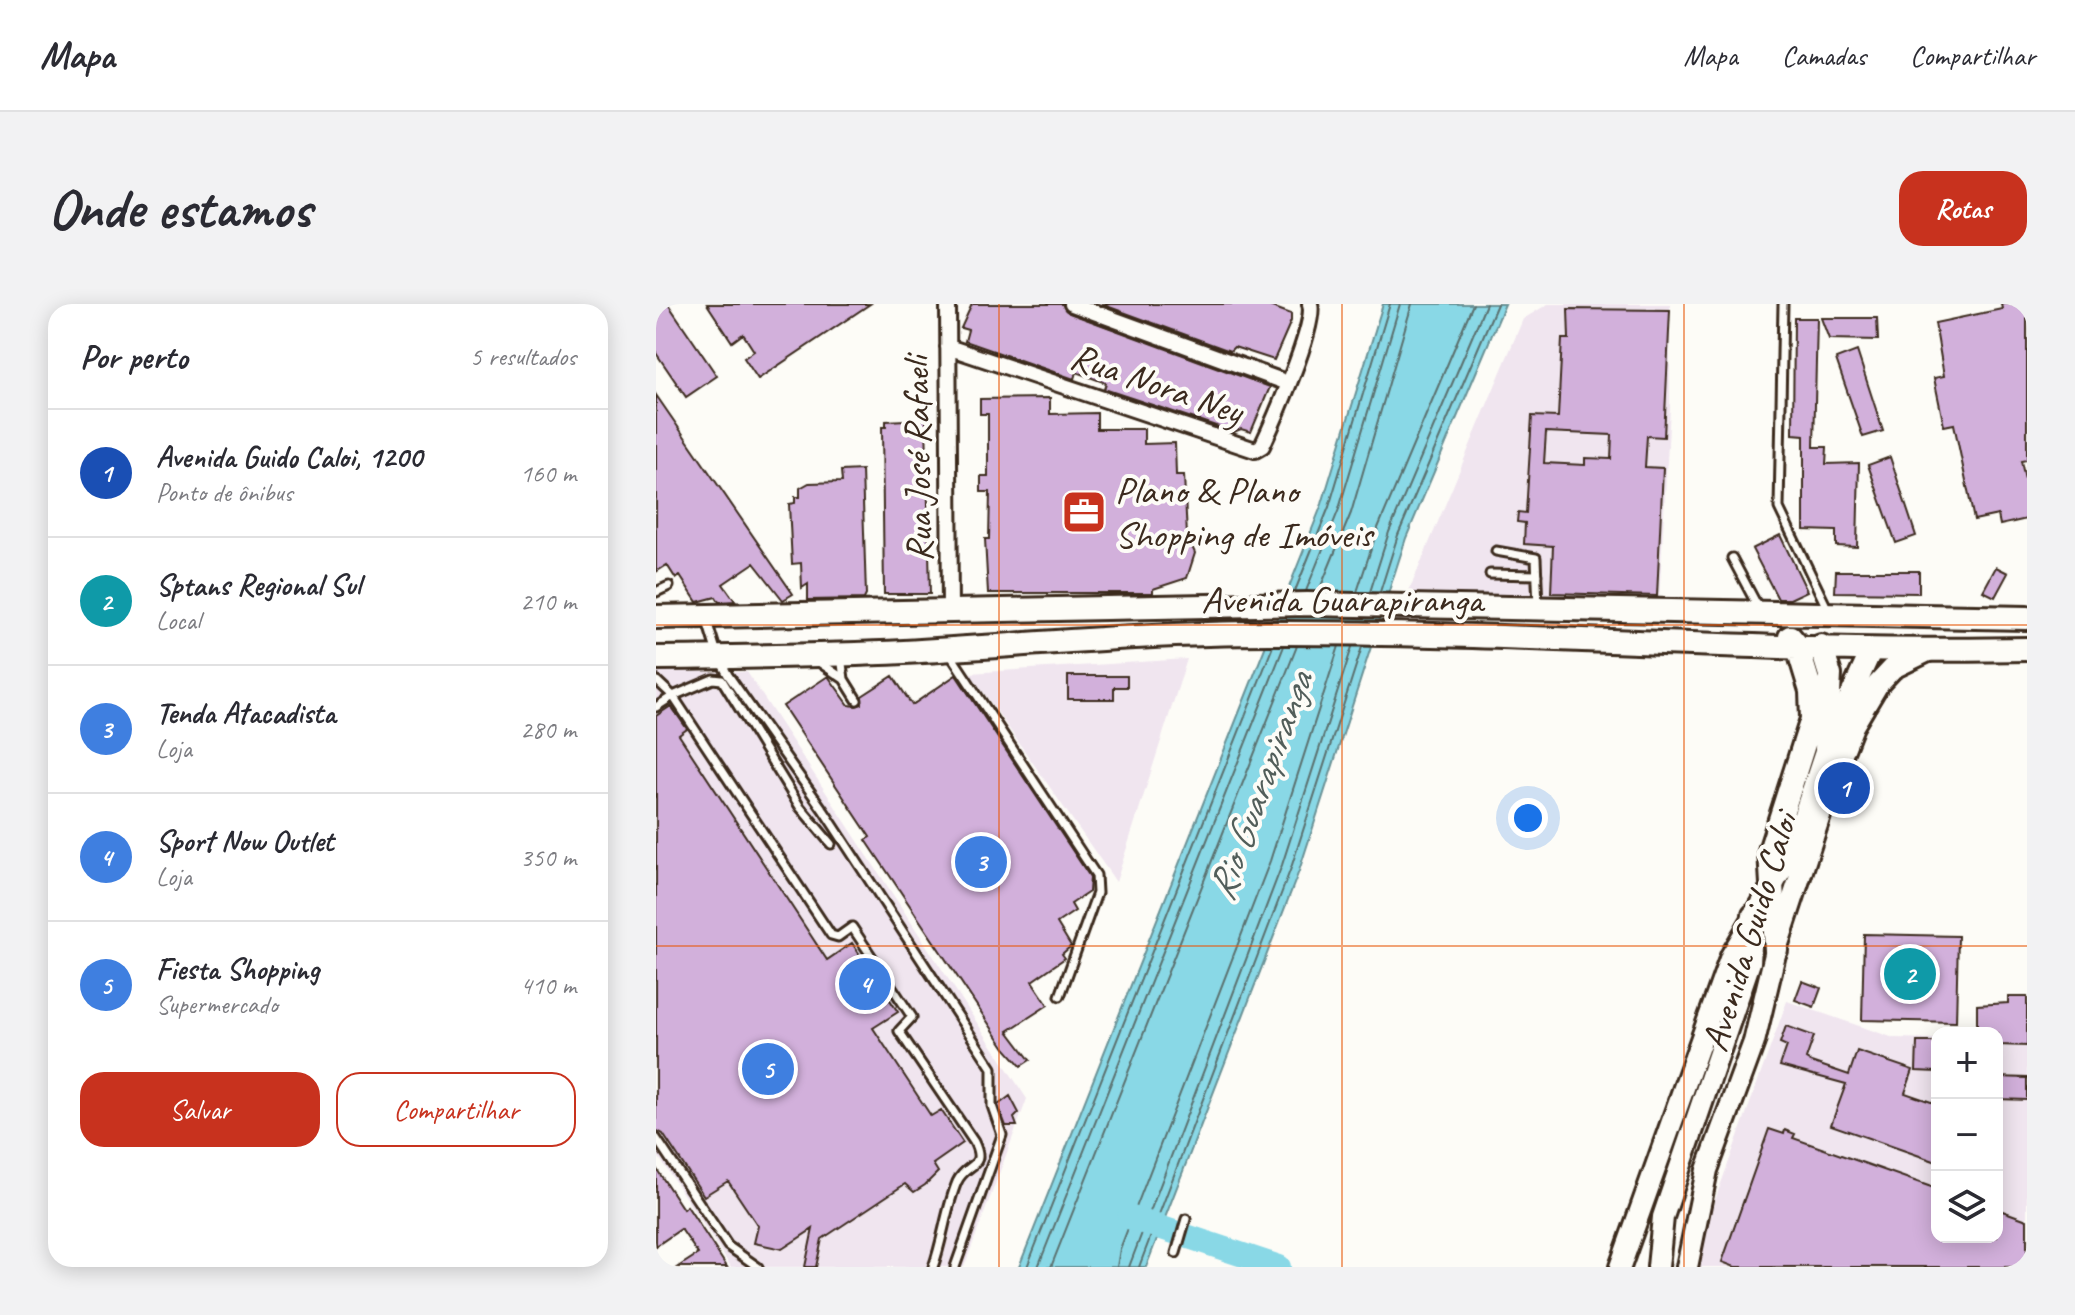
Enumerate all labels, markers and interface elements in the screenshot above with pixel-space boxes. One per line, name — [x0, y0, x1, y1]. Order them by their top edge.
text: Mapa — [40, 32, 115, 79]
text: Mapa — [1683, 38, 1738, 73]
text: Camadas — [1782, 38, 1866, 73]
text: Compartilhar — [1910, 38, 2035, 73]
button: Rotas — [1899, 171, 2027, 246]
text: Onde estamos — [48, 173, 311, 244]
street label: Rua Nora Ney — [1065, 332, 1252, 436]
text: Por perto — [80, 335, 188, 378]
text: 5 resultados — [470, 340, 576, 373]
street label: Rua José Rafaeli — [892, 352, 943, 562]
text: Avenida Guido Caloi, 1200 — [156, 438, 422, 476]
text: 1 — [100, 457, 112, 490]
text: 160 m — [520, 457, 576, 490]
place label: Plano & Plano Shopping de Imóveis — [1115, 467, 1375, 558]
text: Ponto de ônibus — [156, 476, 293, 509]
office icon: Plano & Plano Shopping de Imóveis — [1060, 488, 1108, 536]
text: Sptans Regional Sul — [156, 566, 361, 604]
street label: Avenida Guarapiranga — [1201, 576, 1486, 623]
text: 2 — [100, 585, 112, 618]
text: 210 m — [520, 585, 576, 618]
text: Local — [156, 604, 200, 637]
water label: Rio Guarapiranga — [1196, 662, 1326, 907]
text: Tenda Atacadista — [156, 694, 336, 732]
text: 3 — [100, 713, 112, 746]
text: 280 m — [520, 713, 576, 746]
text: Loja — [156, 732, 192, 765]
pin: 1 — [1818, 758, 1870, 818]
your location — [1508, 798, 1548, 838]
street label: Avenida Guido Caloi — [1691, 803, 1809, 1057]
text: Sport Now Outlet — [156, 822, 333, 860]
pin: 3 — [955, 832, 1007, 892]
text: 4 — [100, 841, 112, 874]
text: 350 m — [520, 841, 576, 874]
text: Loja — [156, 860, 192, 893]
pin: 2 — [1884, 944, 1936, 1004]
text: Fiesta Shopping — [156, 950, 319, 988]
pin: 4 — [839, 954, 891, 1014]
text: 5 — [100, 969, 112, 1002]
text: 410 m — [520, 969, 576, 1002]
text: Supermercado — [156, 988, 278, 1021]
map controls — [1931, 1027, 2003, 1243]
button: + — [1931, 1027, 2003, 1099]
pin: 5 — [742, 1039, 794, 1099]
button: Salvar — [80, 1072, 320, 1147]
button: Compartilhar — [336, 1072, 576, 1147]
button: − — [1931, 1099, 2003, 1171]
button: layers — [1931, 1171, 2003, 1243]

